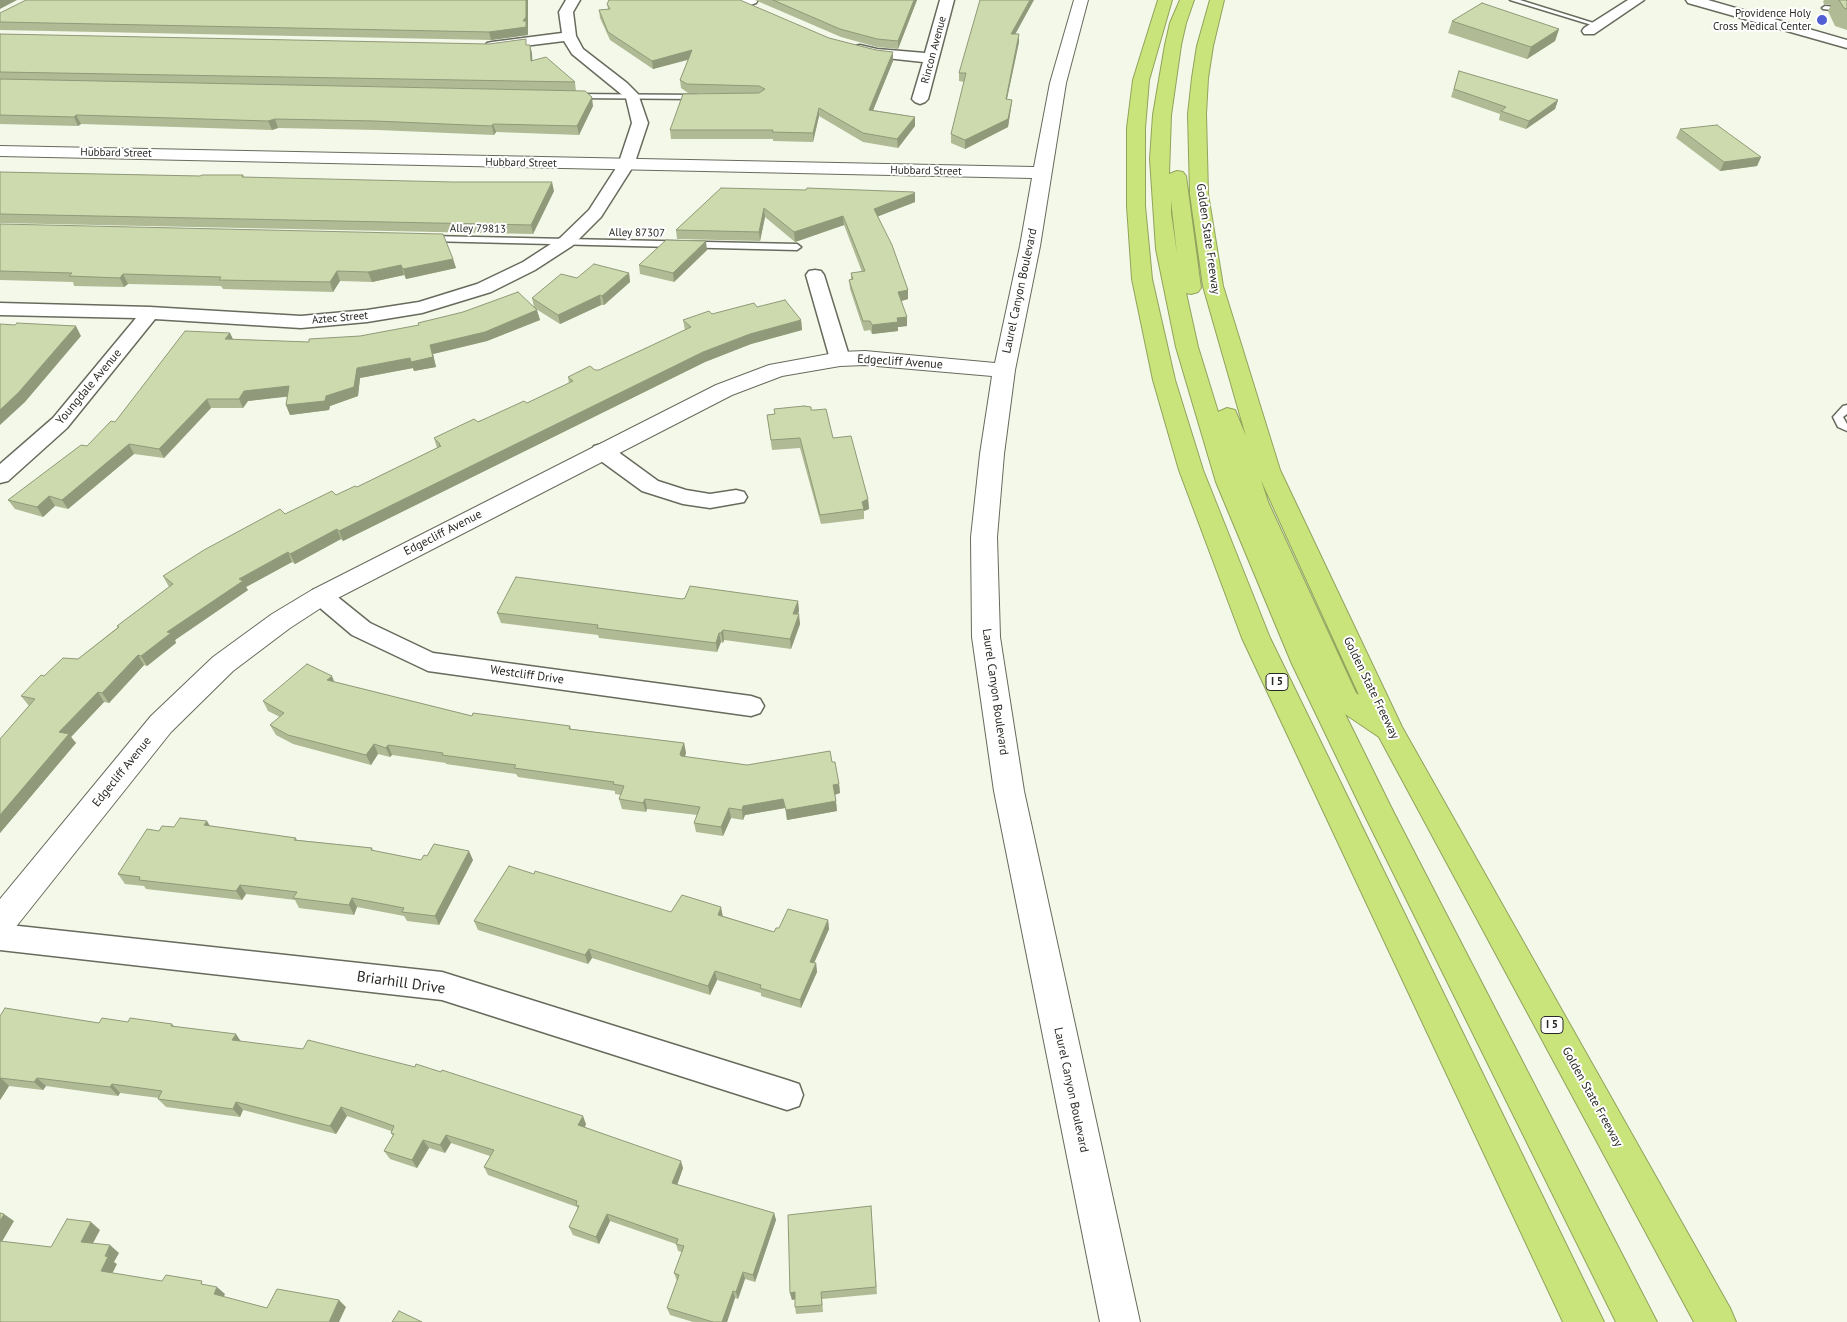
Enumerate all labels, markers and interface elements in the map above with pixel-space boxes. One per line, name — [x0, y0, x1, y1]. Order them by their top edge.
place label: Providence Holy Cross Medical Center — [1713, 7, 1811, 33]
marker: Providence Holy Cross Medical Center — [1815, 13, 1829, 27]
street label: Rincon Avenue — [919, 15, 949, 85]
street label: Hubbard Street — [80, 146, 152, 160]
street label: Hubbard Street — [485, 156, 557, 170]
street label: Hubbard Street — [890, 164, 962, 178]
street label: Golden State Freeway — [1193, 183, 1223, 295]
street label: Alley 79813 — [450, 222, 506, 236]
street label: Alley 87307 — [609, 226, 665, 240]
street label: Laurel Canyon Boulevard — [1000, 227, 1040, 355]
street label: Aztec Street — [311, 309, 369, 327]
street label: Youngdale Avenue — [53, 346, 125, 428]
street label: Edgecliff Avenue — [857, 352, 943, 372]
street label: Edgecliff Avenue — [402, 507, 484, 559]
street label: Laurel Canyon Boulevard — [979, 628, 1011, 756]
street label: Golden State Freeway — [1340, 635, 1402, 741]
street label: Westcliff Drive — [489, 663, 565, 687]
road number: I 5 — [1266, 674, 1288, 690]
street label: Edgecliff Avenue — [89, 734, 155, 810]
street label: Briarhill Drive — [356, 968, 446, 998]
road number: I 5 — [1541, 1016, 1563, 1034]
street label: Laurel Canyon Boulevard — [1051, 1026, 1091, 1154]
street label: Golden State Freeway — [1559, 1045, 1625, 1149]

